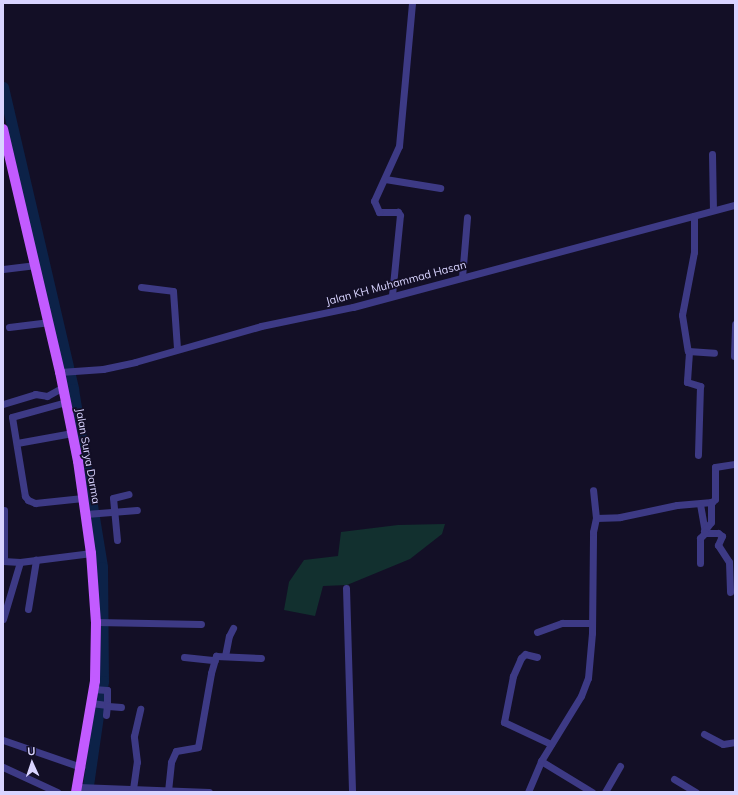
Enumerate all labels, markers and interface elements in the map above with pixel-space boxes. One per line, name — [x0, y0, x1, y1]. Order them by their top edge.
street label: Jalan KH Muhammad Hasan — [324, 258, 468, 308]
street label: Jalan Surya Darma — [73, 407, 103, 505]
north arrow — [12, 743, 52, 783]
text: U — [27, 744, 36, 758]

